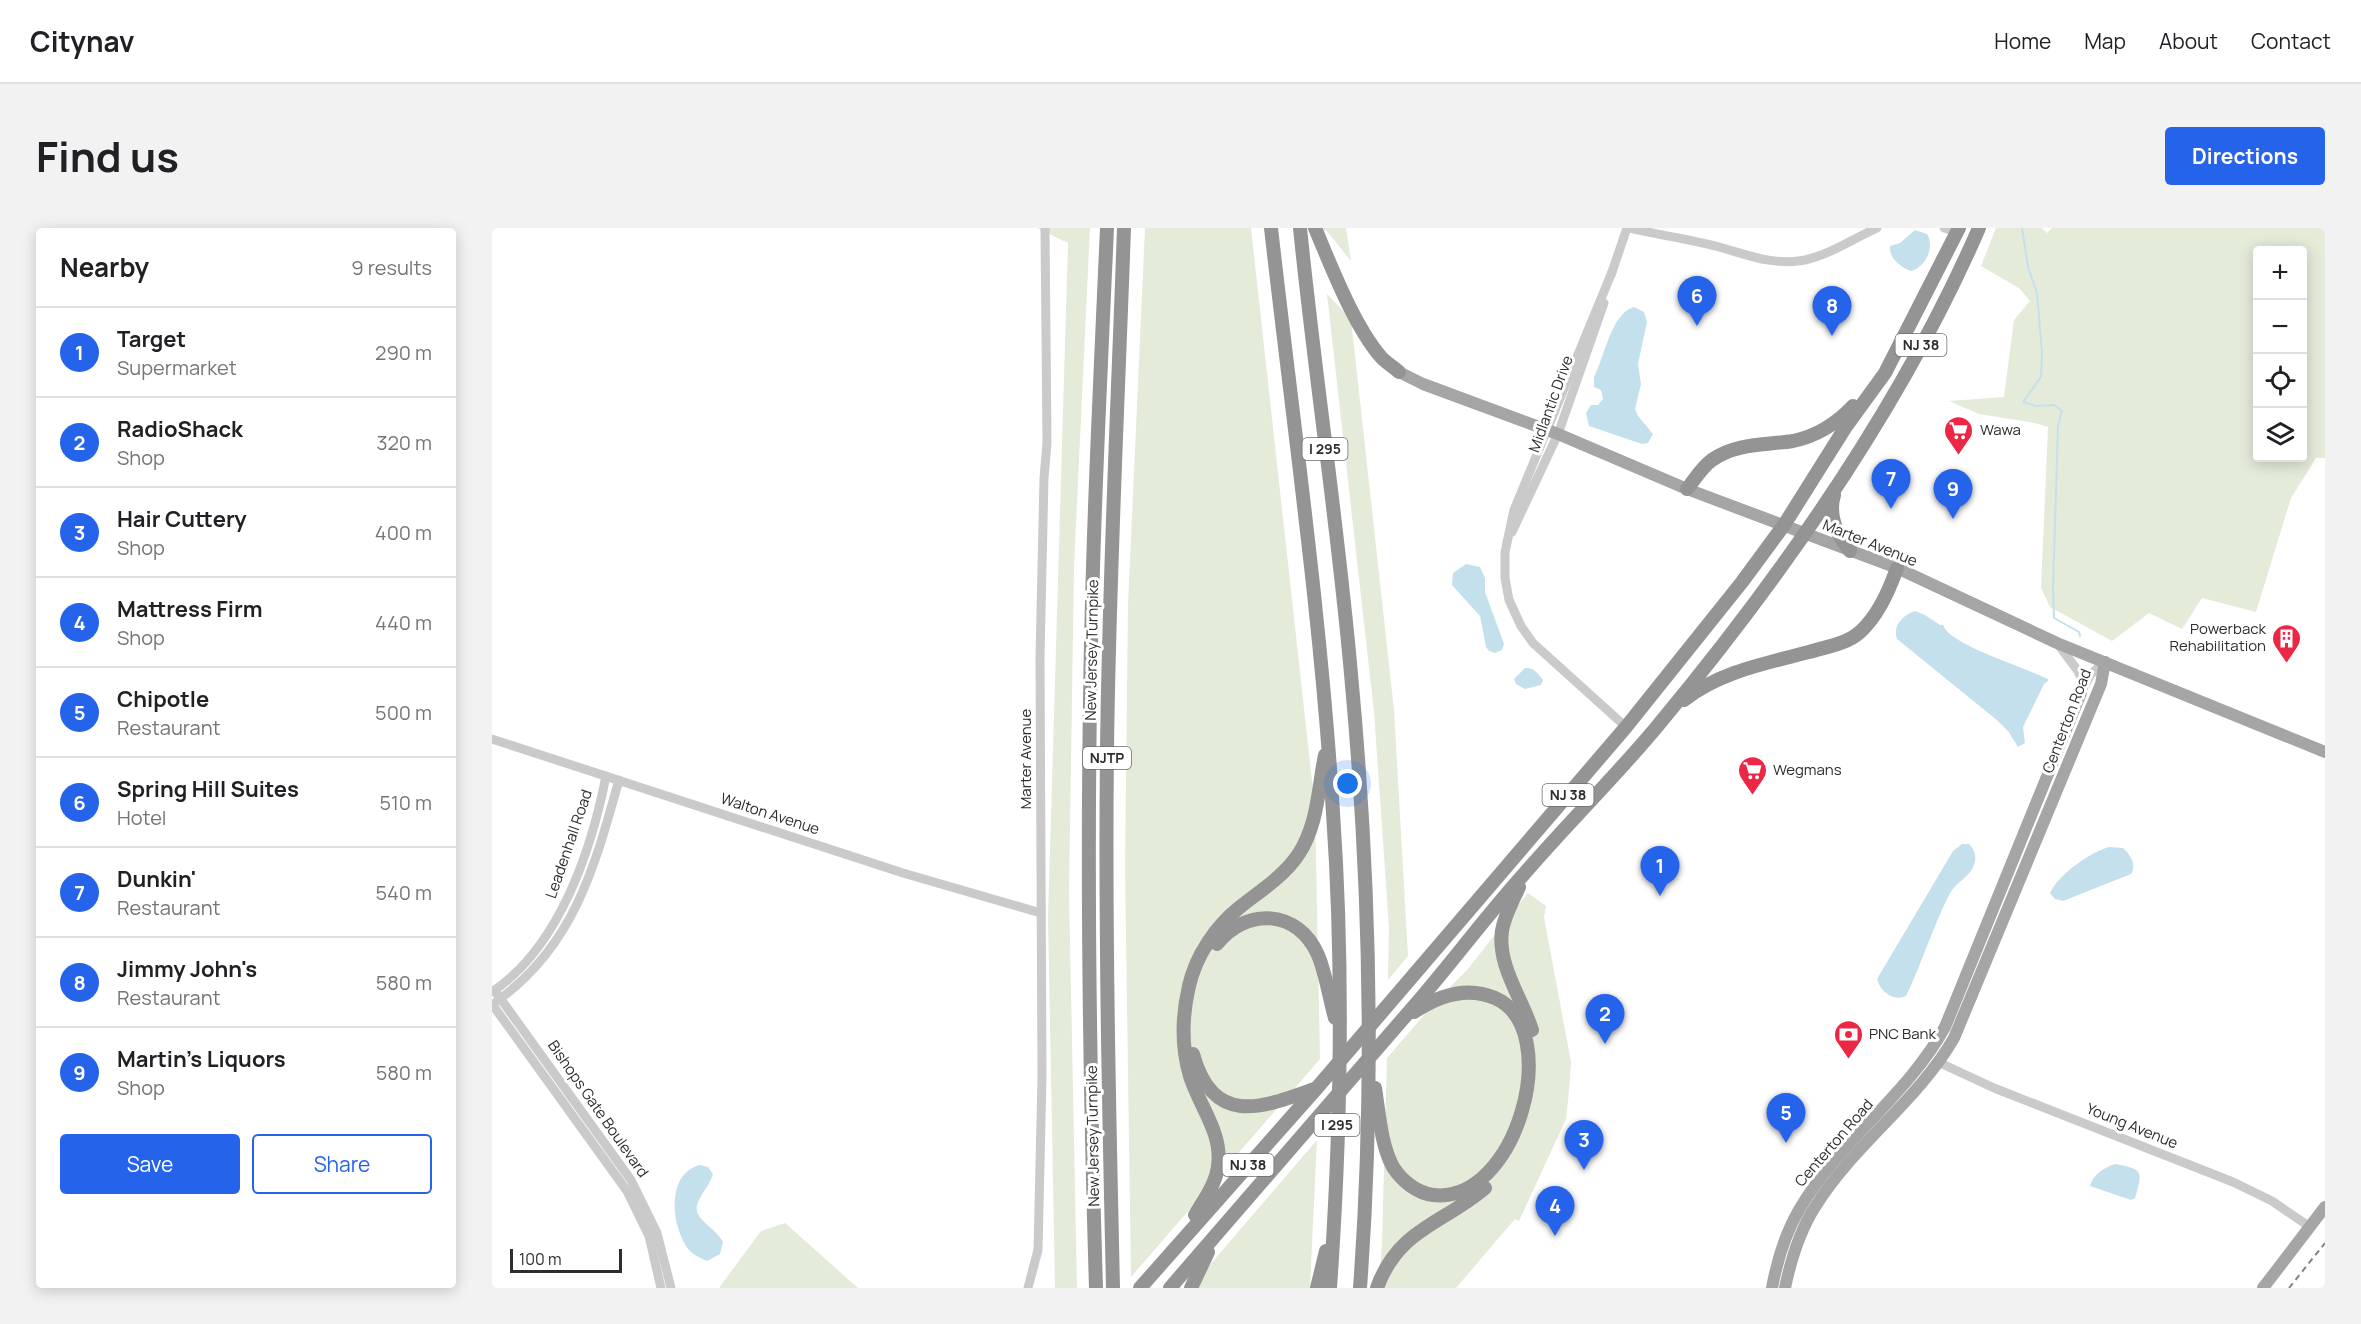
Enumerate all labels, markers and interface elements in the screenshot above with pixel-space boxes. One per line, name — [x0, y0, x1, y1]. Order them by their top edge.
text: Citynav — [30, 22, 134, 60]
text: Home — [1994, 27, 2051, 55]
text: Map — [2084, 27, 2126, 55]
text: About — [2159, 27, 2218, 55]
text: Contact — [2251, 27, 2331, 55]
text: Find us — [36, 127, 179, 185]
button: Directions — [2165, 127, 2325, 185]
map controls — [2253, 246, 2307, 462]
button: + — [2253, 246, 2307, 300]
text: Nearby — [60, 249, 149, 285]
text: 9 results — [351, 254, 432, 281]
pin: 6 — [1678, 276, 1716, 326]
pin: 8 — [1812, 286, 1852, 336]
button: − — [2253, 300, 2307, 354]
text: Target — [117, 324, 186, 354]
road number: NJ 38 — [1896, 334, 1946, 356]
text: 1 — [75, 339, 84, 366]
text: 290 m — [375, 339, 432, 366]
street label: Midlantic Drive — [1523, 352, 1578, 455]
text: Supermarket — [117, 354, 237, 381]
button: locate — [2253, 354, 2307, 408]
button: layers — [2253, 408, 2307, 462]
text: RadioShack — [117, 414, 243, 444]
supermarket icon: Wawa — [1943, 414, 1975, 456]
place label: Wawa — [1980, 419, 2021, 440]
text: 2 — [74, 429, 85, 456]
text: 320 m — [376, 429, 432, 456]
road number: I 295 — [1302, 438, 1348, 460]
text: Shop — [117, 444, 165, 471]
pin: 7 — [1872, 460, 1910, 509]
pin: 9 — [1934, 470, 1972, 519]
text: Hair Cuttery — [117, 504, 247, 534]
street label: Marter Avenue — [1820, 514, 1921, 571]
text: 3 — [74, 519, 85, 546]
text: 400 m — [375, 519, 432, 546]
text: Shop — [117, 534, 165, 561]
street label: New Jersey Turnpike — [1080, 579, 1103, 721]
text: Mattress Firm — [117, 594, 263, 624]
text: 4 — [73, 609, 86, 636]
text: 440 m — [375, 609, 432, 636]
place label: Powerback Rehabilitation — [2170, 618, 2267, 656]
building icon: Powerback Rehabilitation — [2271, 622, 2303, 664]
text: Shop — [117, 624, 165, 651]
street label: Centerton Road — [2037, 666, 2096, 776]
text: Chipotle — [117, 684, 209, 714]
text: 5 — [74, 699, 85, 726]
text: 500 m — [375, 699, 432, 726]
street label: Marter Avenue — [1015, 708, 1036, 809]
text: Restaurant — [117, 714, 221, 741]
road number: NJTP — [1083, 747, 1131, 769]
supermarket icon: Wegmans — [1736, 754, 1768, 796]
place label: Wegmans — [1773, 759, 1842, 780]
your location — [1333, 769, 1362, 798]
text: Spring Hill Suites — [117, 774, 299, 804]
road number: NJ 38 — [1542, 784, 1594, 806]
street label: Leadenhall Road — [540, 787, 597, 901]
street label: Walton Avenue — [718, 788, 823, 840]
text: 6 — [73, 789, 86, 816]
text: 510 m — [379, 789, 432, 816]
text: Hotel — [117, 804, 167, 831]
pin: 1 — [1640, 846, 1680, 896]
text: Dunkin' — [117, 864, 197, 894]
text: 7 — [74, 879, 85, 906]
text: 540 m — [376, 879, 432, 906]
text: Restaurant — [117, 894, 221, 921]
text: Jimmy John's — [117, 954, 257, 984]
text: 8 — [73, 969, 86, 996]
text: 580 m — [376, 969, 432, 996]
text: Restaurant — [117, 984, 221, 1011]
pin: 2 — [1586, 994, 1624, 1044]
bank icon: PNC Bank — [1832, 1018, 1864, 1060]
place label: PNC Bank — [1869, 1023, 1936, 1044]
street label: Bishops Gate Boulevard — [543, 1036, 654, 1182]
text: Martin's Liquors — [117, 1044, 286, 1074]
text: 9 — [73, 1059, 86, 1086]
text: 580 m — [376, 1059, 432, 1086]
street label: New Jersey Turnpike — [1081, 1065, 1104, 1207]
text: Shop — [117, 1074, 165, 1101]
pin: 5 — [1766, 1094, 1806, 1143]
street label: Centerton Road — [1790, 1094, 1878, 1191]
street label: Young Avenue — [2083, 1098, 2181, 1154]
road number: I 295 — [1314, 1114, 1360, 1136]
pin: 3 — [1564, 1120, 1604, 1170]
button: Save — [60, 1134, 240, 1194]
button: Share — [252, 1134, 432, 1194]
road number: NJ 38 — [1222, 1154, 1274, 1176]
pin: 4 — [1536, 1186, 1574, 1236]
scale bar — [510, 1246, 622, 1274]
text: 100 m — [519, 1248, 562, 1270]

